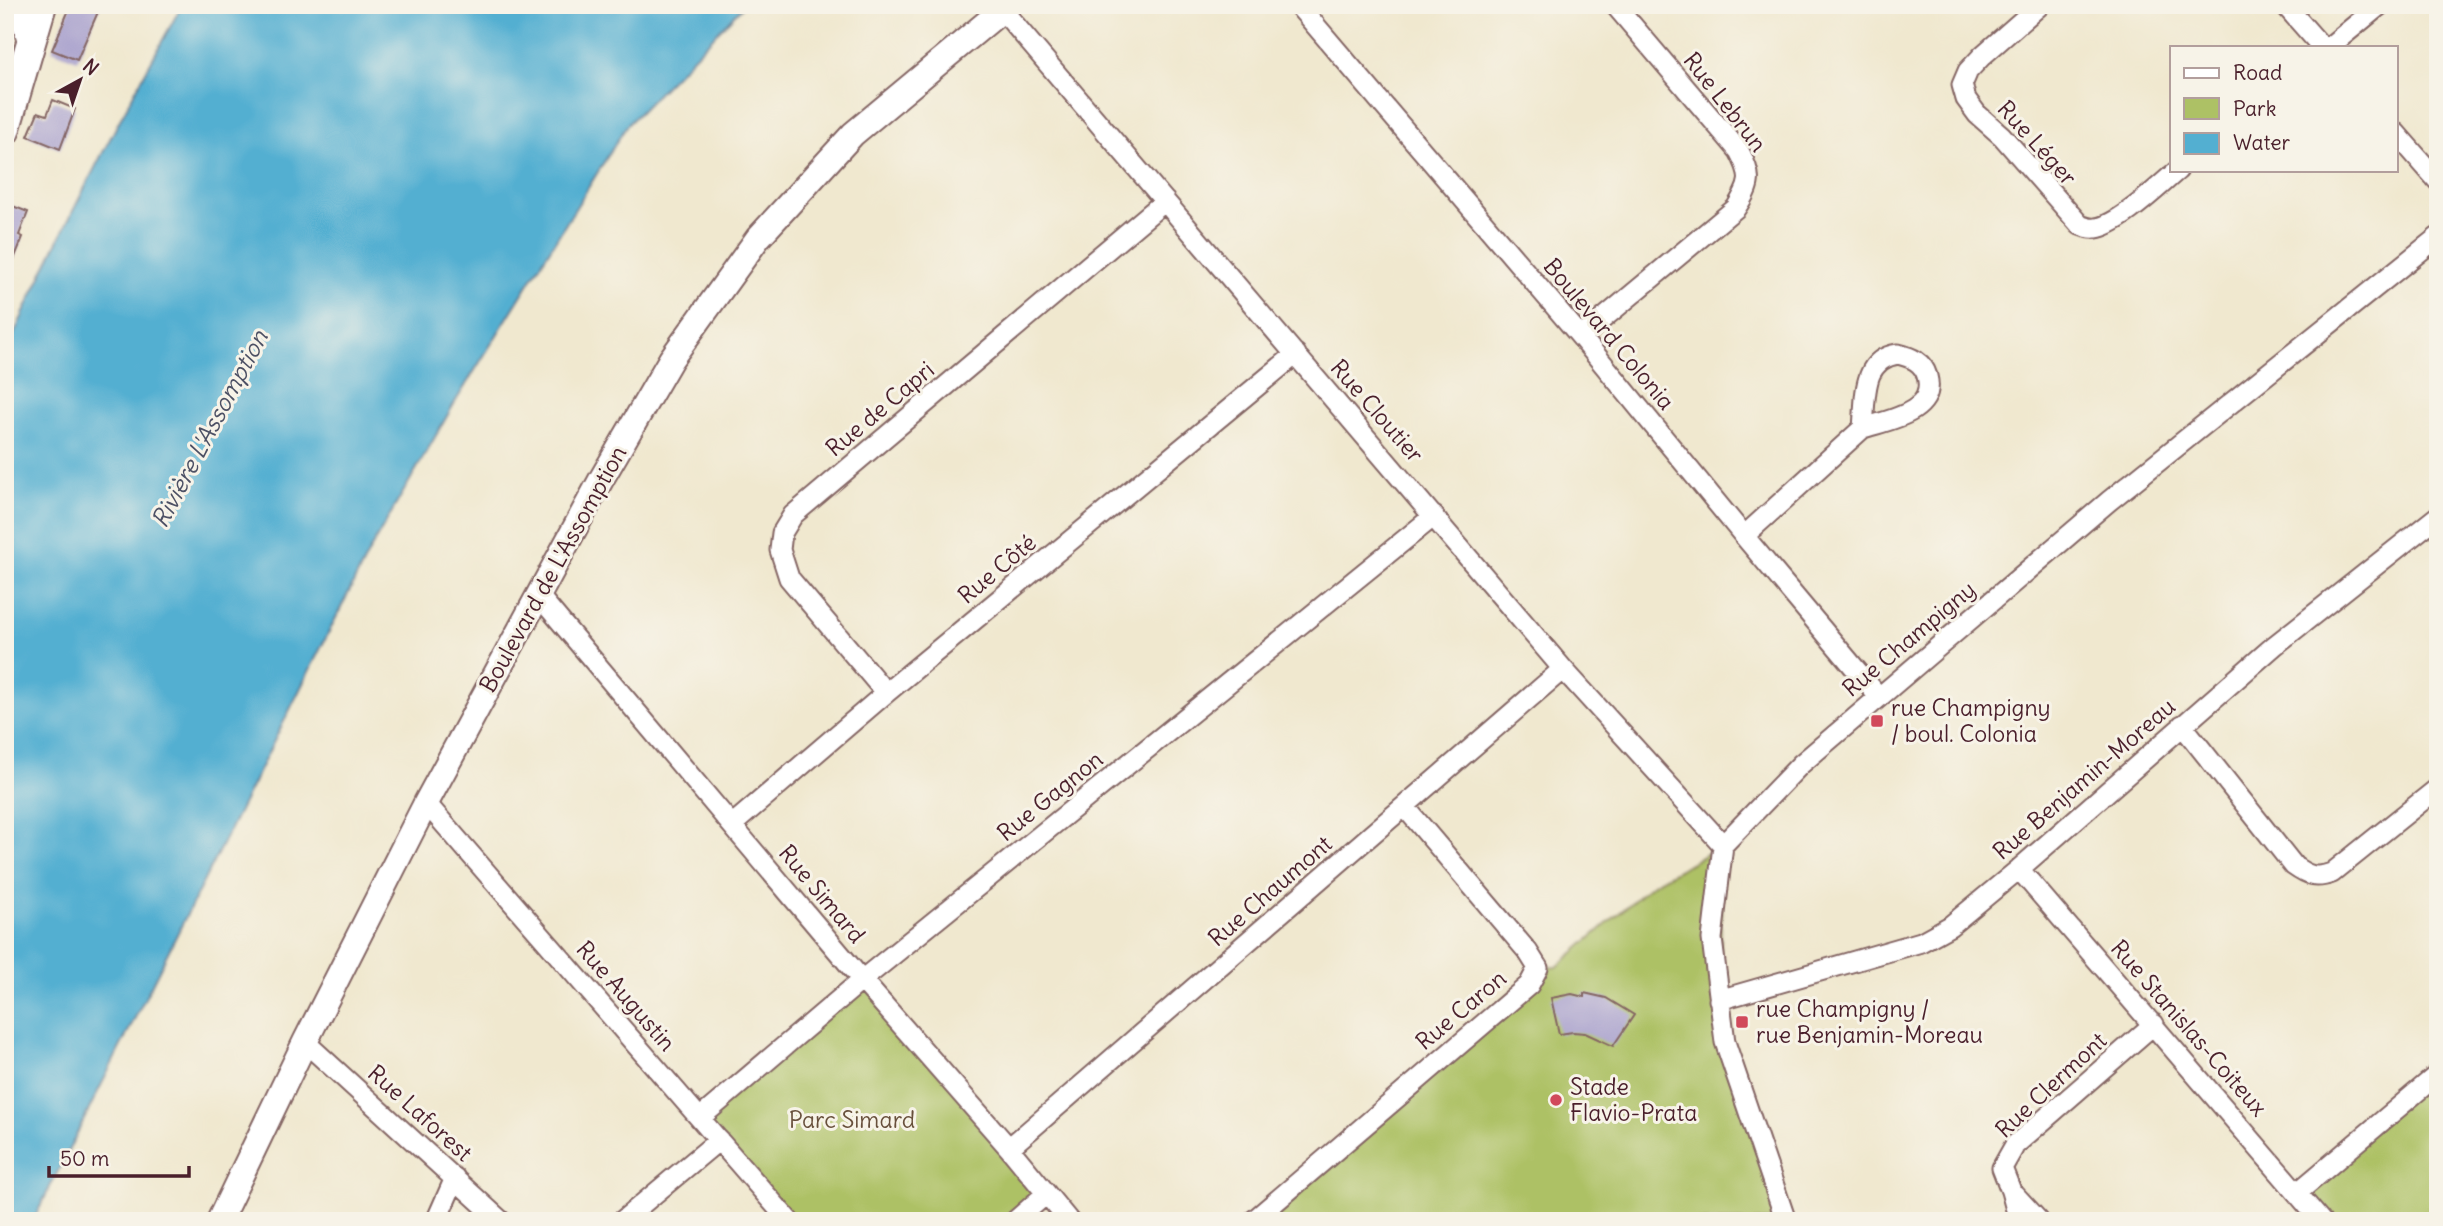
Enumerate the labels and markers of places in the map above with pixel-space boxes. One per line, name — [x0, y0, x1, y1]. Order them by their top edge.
place label: rue Champigny / boul. Colonia — [1891, 693, 2051, 748]
marker: rue Champigny / boul. Colonia — [1869, 713, 1885, 729]
place label: rue Champigny / rue Benjamin-Moreau — [1756, 994, 1983, 1049]
marker: rue Champigny / rue Benjamin-Moreau — [1734, 1014, 1750, 1030]
place label: Stade Flavio-Prata — [1570, 1072, 1697, 1127]
marker: Stade Flavio-Prata — [1548, 1092, 1564, 1108]

